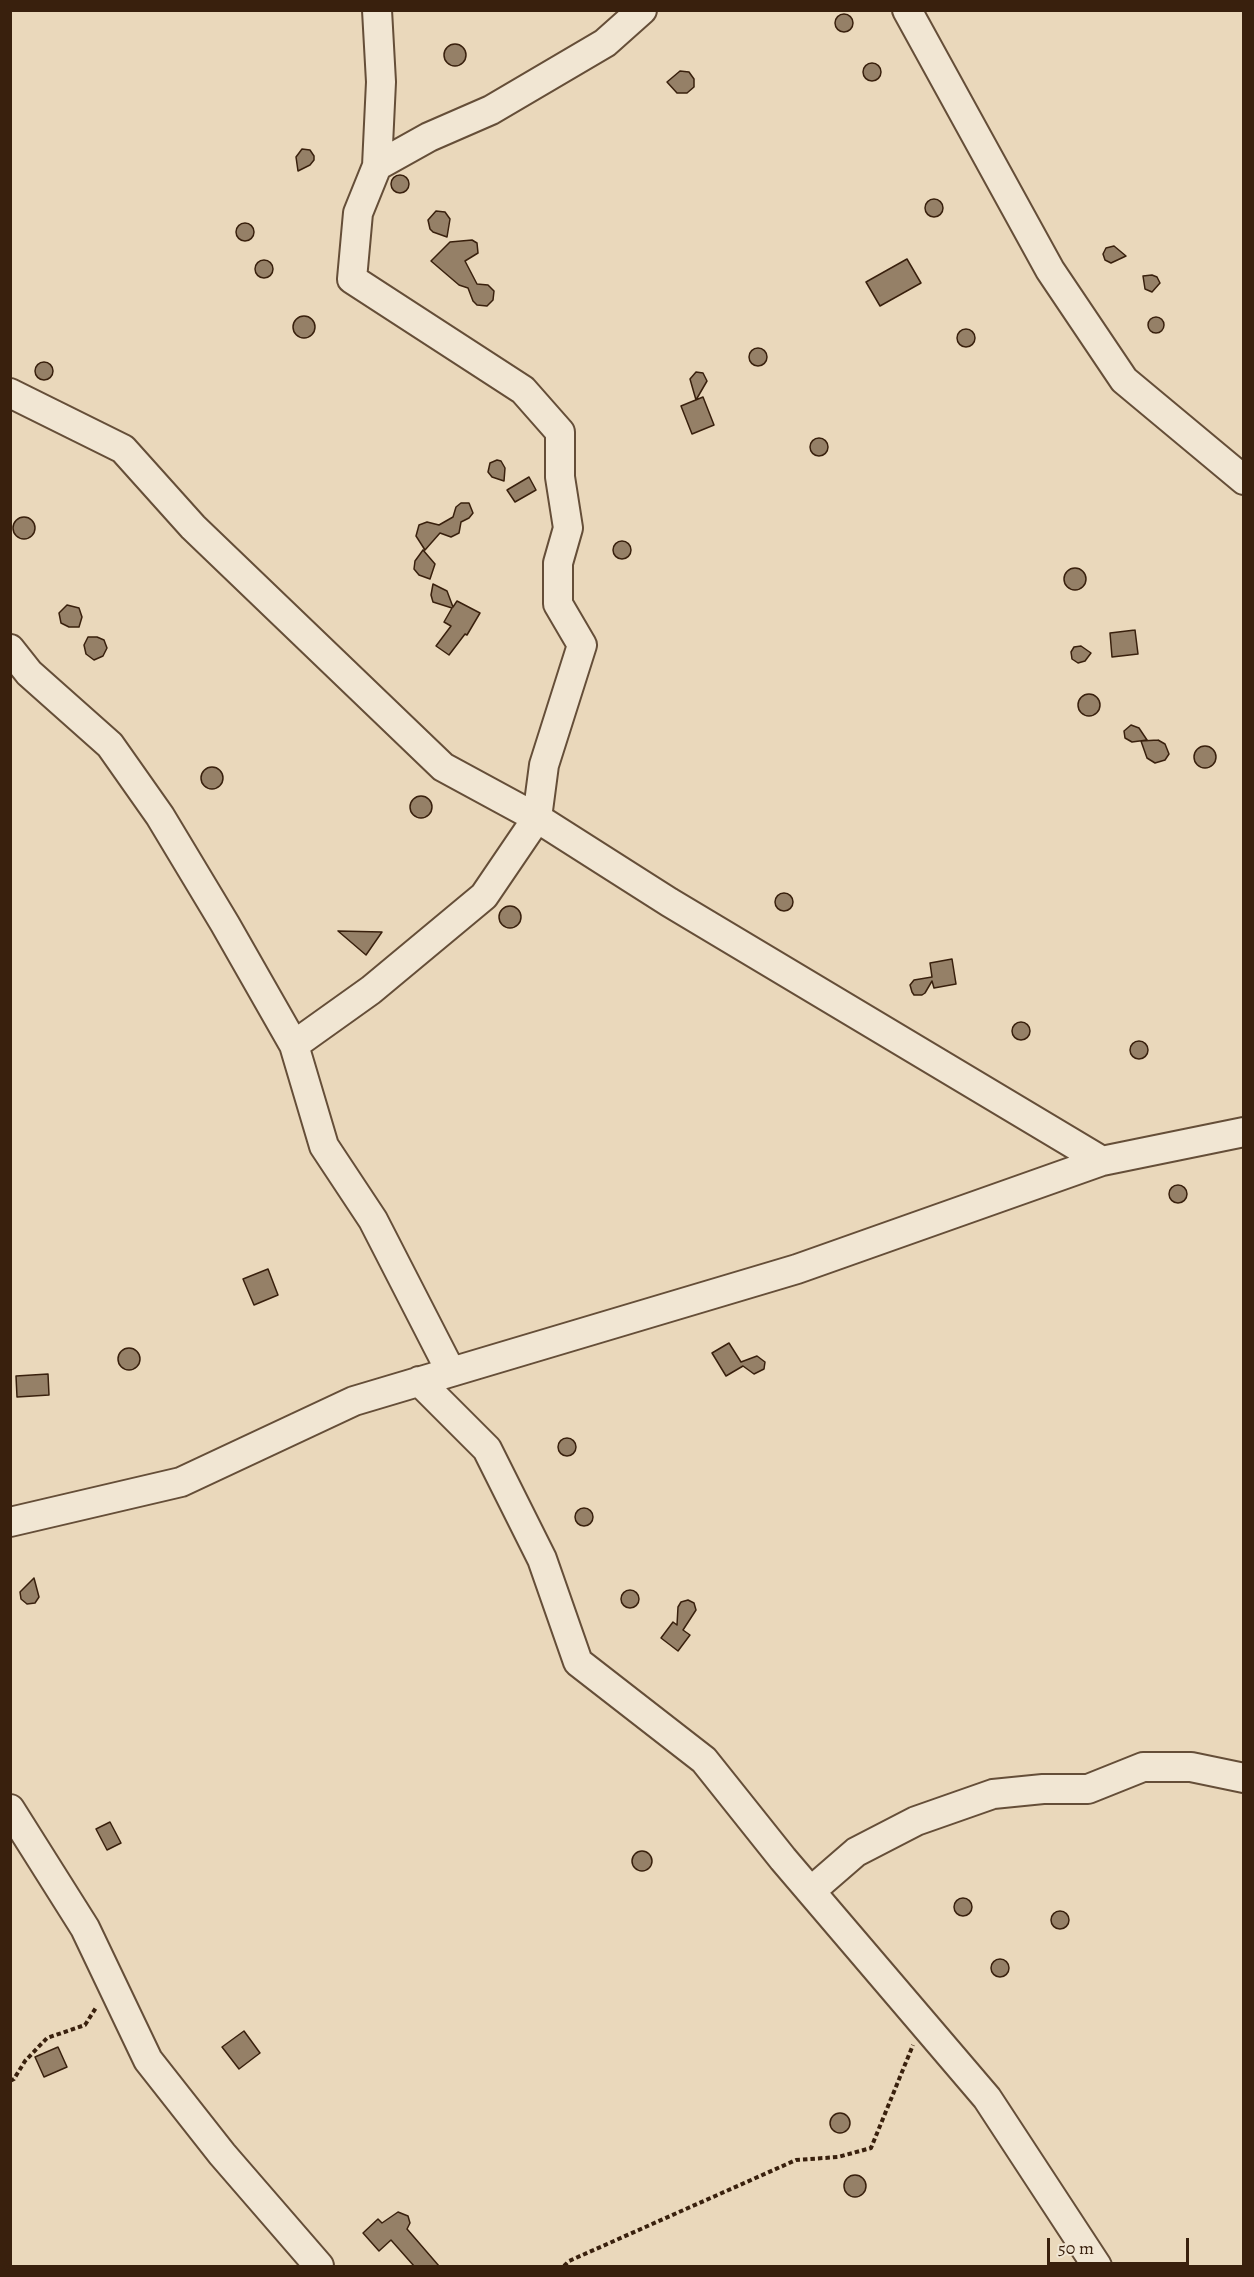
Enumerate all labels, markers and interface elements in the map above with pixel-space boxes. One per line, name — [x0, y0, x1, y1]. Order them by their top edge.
scale bar — [1050, 2226, 1192, 2264]
text: 50 m — [1058, 2236, 1094, 2260]

